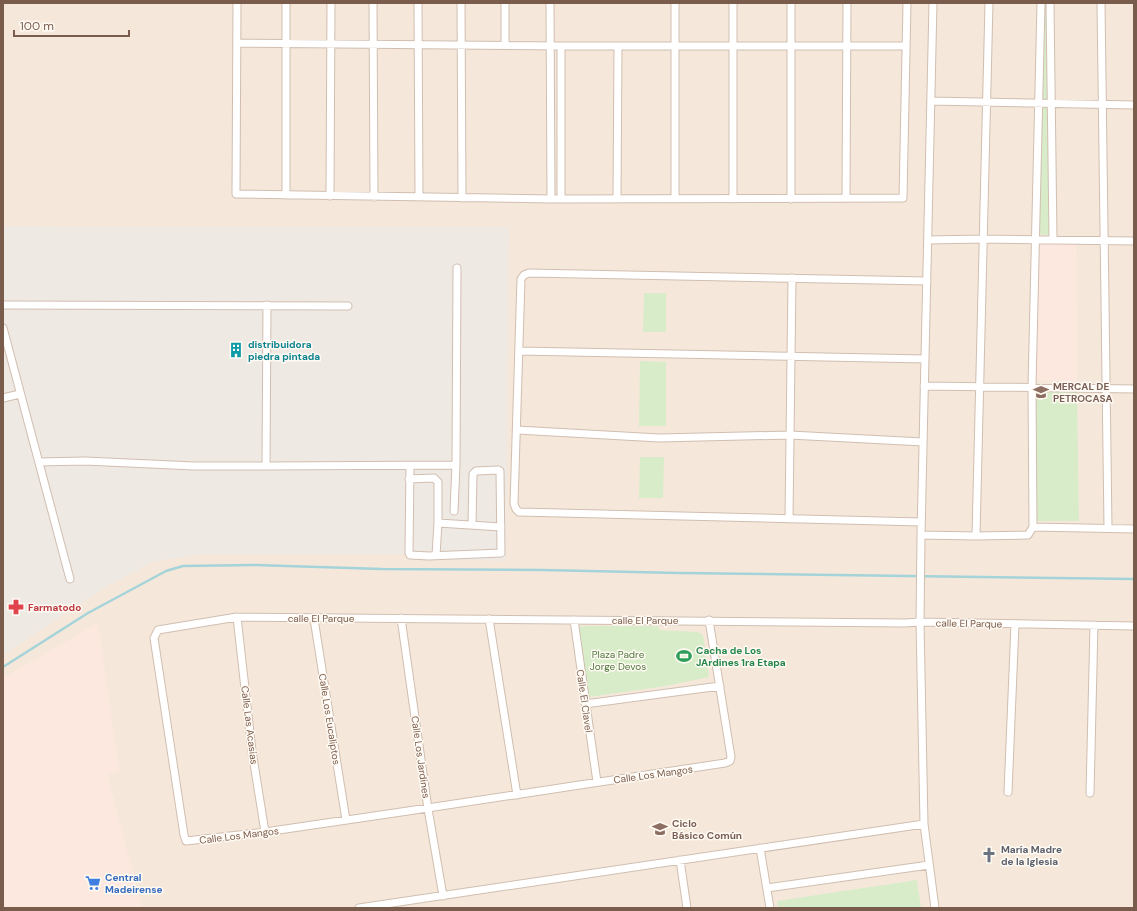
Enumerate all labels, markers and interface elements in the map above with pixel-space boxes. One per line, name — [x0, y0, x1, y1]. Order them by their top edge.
scale bar — [14, 12, 129, 38]
text: 100 m — [20, 18, 54, 34]
place label: distribuidora piedra pintada — [248, 338, 320, 363]
building icon: distribuidora piedra pintada — [227, 341, 245, 359]
place label: MERCAL DE PETROCASA — [1053, 380, 1113, 405]
school or university icon: MERCAL DE PETROCASA — [1032, 383, 1050, 401]
pharmacy icon: Farmatodo — [7, 598, 25, 616]
place label: Farmatodo — [28, 601, 81, 614]
street label: calle El Parque — [288, 612, 355, 625]
street label: calle El Parque — [612, 614, 679, 627]
street label: calle El Parque — [936, 616, 1003, 631]
place label: Cacha de Los JArdines 1ra Etapa — [696, 644, 786, 669]
sports icon: Cacha de Los JArdines 1ra Etapa — [675, 647, 693, 665]
park label: Plaza Padre Jorge Devos — [590, 648, 646, 673]
street label: Calle El Clavel — [574, 669, 595, 733]
street label: Calle Los Eucaliptos — [316, 673, 343, 766]
street label: Calle Las Acasias — [238, 685, 261, 765]
street label: Calle Los Jardines — [408, 715, 433, 799]
street label: Calle Los Mangos — [613, 762, 694, 786]
place label: Ciclo Básico Común — [672, 817, 742, 842]
school or university icon: Ciclo Básico Común — [651, 820, 669, 838]
street label: Calle Los Mangos — [199, 824, 280, 847]
place label: María Madre de la Iglesia — [1001, 843, 1062, 868]
church icon: María Madre de la Iglesia — [980, 846, 998, 864]
place label: Central Madeirense — [105, 871, 163, 896]
supermarket icon: Central Madeirense — [84, 874, 102, 892]

